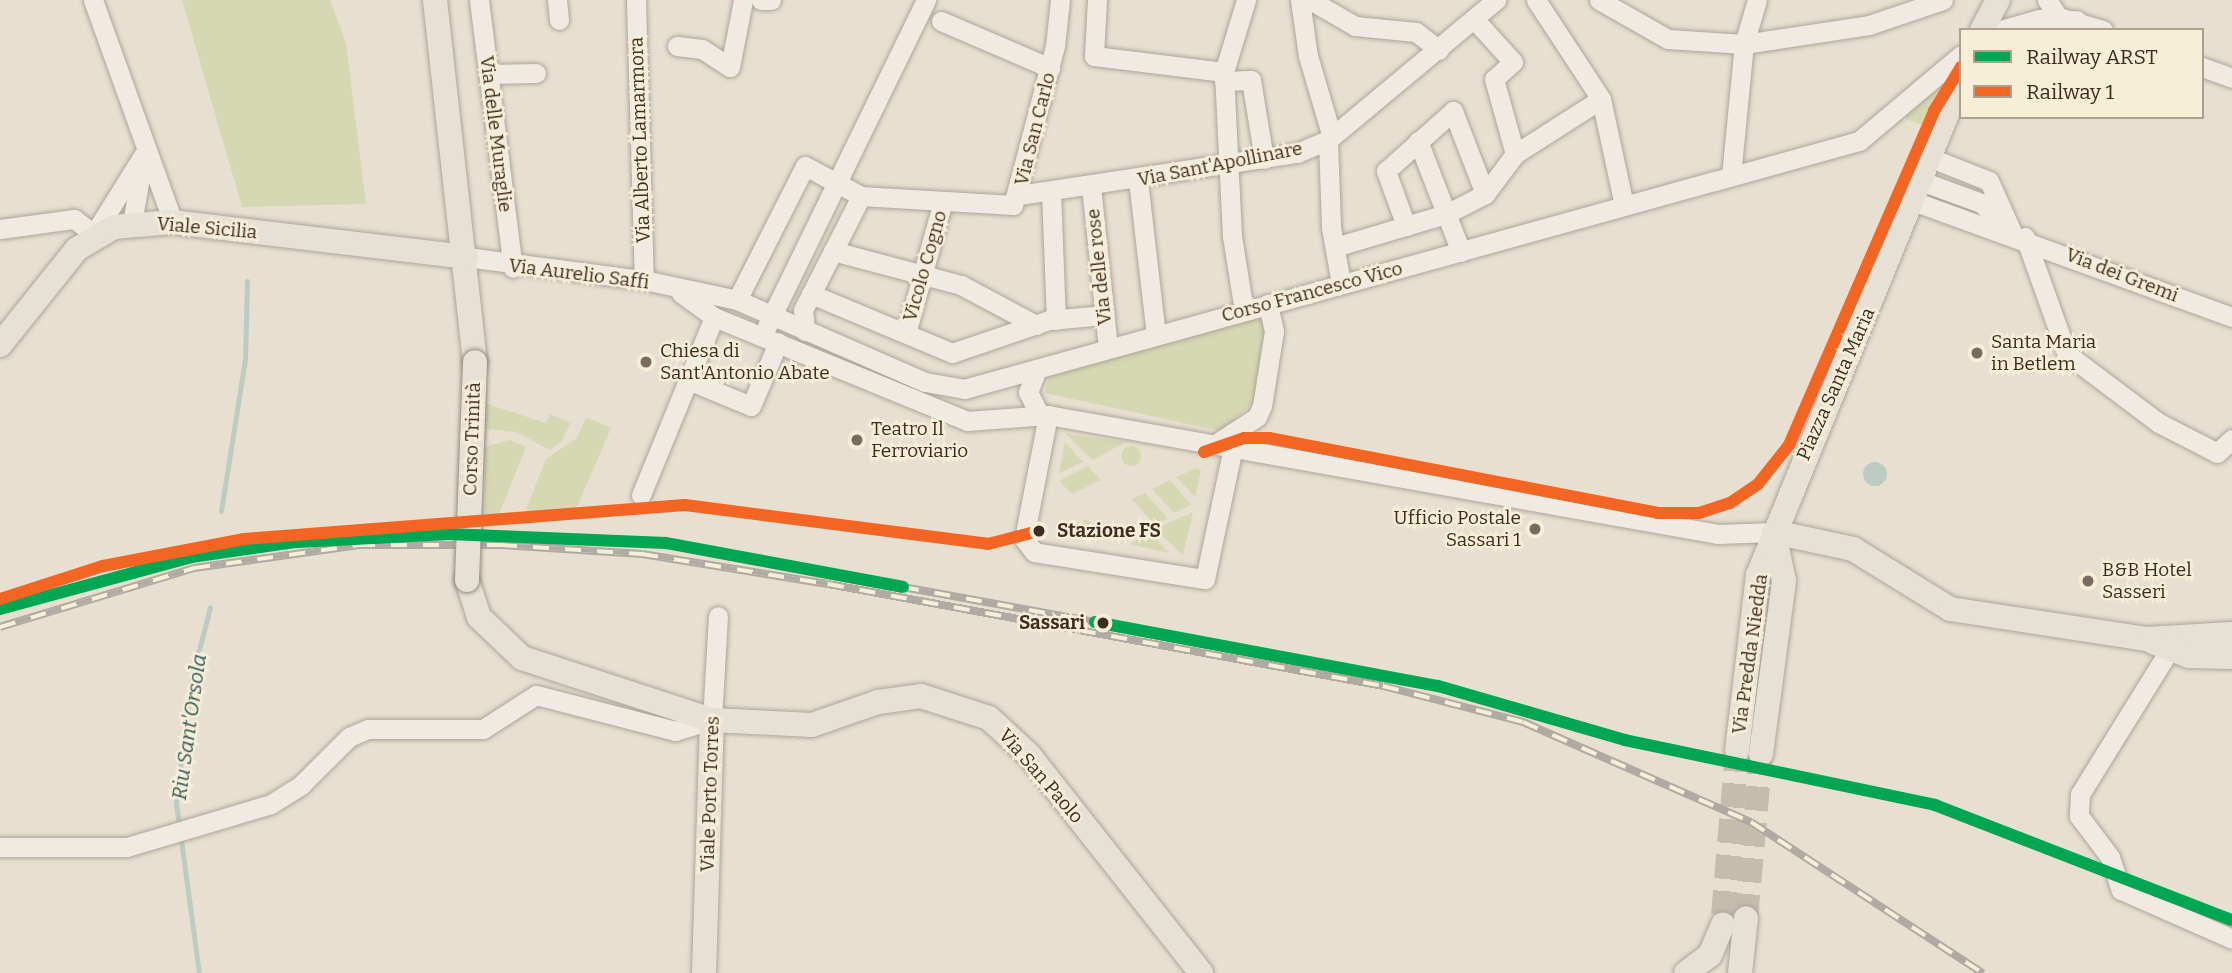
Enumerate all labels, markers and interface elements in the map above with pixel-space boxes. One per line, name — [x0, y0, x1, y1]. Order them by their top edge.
legend — [1959, 28, 2204, 119]
street label: Via Alberto Lamarmora — [625, 37, 655, 243]
text: Railway ARST — [2026, 44, 2158, 70]
street label: Via delle Muraglie — [475, 54, 517, 214]
street label: Via San Carlo — [1010, 70, 1060, 188]
text: Railway 1 — [2026, 79, 2114, 105]
street label: Via Sant'Apollinare — [1136, 137, 1304, 191]
street label: Vicolo Cogno — [898, 208, 952, 324]
street label: Via delle rose — [1082, 208, 1116, 326]
street label: Viale Sicilia — [156, 212, 258, 244]
street label: Via dei Gremi — [2062, 243, 2182, 307]
street label: Via Aurelio Saffi — [507, 254, 651, 294]
street label: Corso Francesco Vico — [1219, 257, 1405, 327]
street label: Piazza Santa Maria — [1792, 304, 1880, 464]
place label: Santa Maria in Betlem — [1991, 331, 2096, 375]
place label: Chiesa di Sant'Antonio Abate — [660, 340, 830, 384]
marker: Santa Maria in Betlem — [1969, 345, 1985, 361]
marker: Chiesa di Sant'Antonio Abate — [638, 354, 654, 370]
street label: Corso Trinità — [459, 382, 485, 496]
place label: Teatro Il Ferroviario — [871, 418, 968, 462]
marker: Teatro Il Ferroviario — [849, 432, 865, 448]
place label: Ufficio Postale Sassari 1 — [1394, 507, 1521, 551]
marker: Stazione FS — [1027, 519, 1051, 543]
place label: Stazione FS — [1057, 520, 1161, 542]
marker: Ufficio Postale Sassari 1 — [1527, 521, 1543, 537]
place label: B&B Hotel Sasseri — [2102, 559, 2192, 603]
street label: Via Predda Niedda — [1727, 572, 1773, 736]
marker: B&B Hotel Sasseri — [2080, 573, 2096, 589]
marker: Sassari — [1091, 611, 1115, 635]
place label: Sassari — [1019, 612, 1085, 634]
water label: Riu Sant'Orsola — [166, 652, 212, 802]
street label: Viale Porto Torres — [696, 716, 724, 872]
street label: Via San Paolo — [994, 724, 1088, 828]

